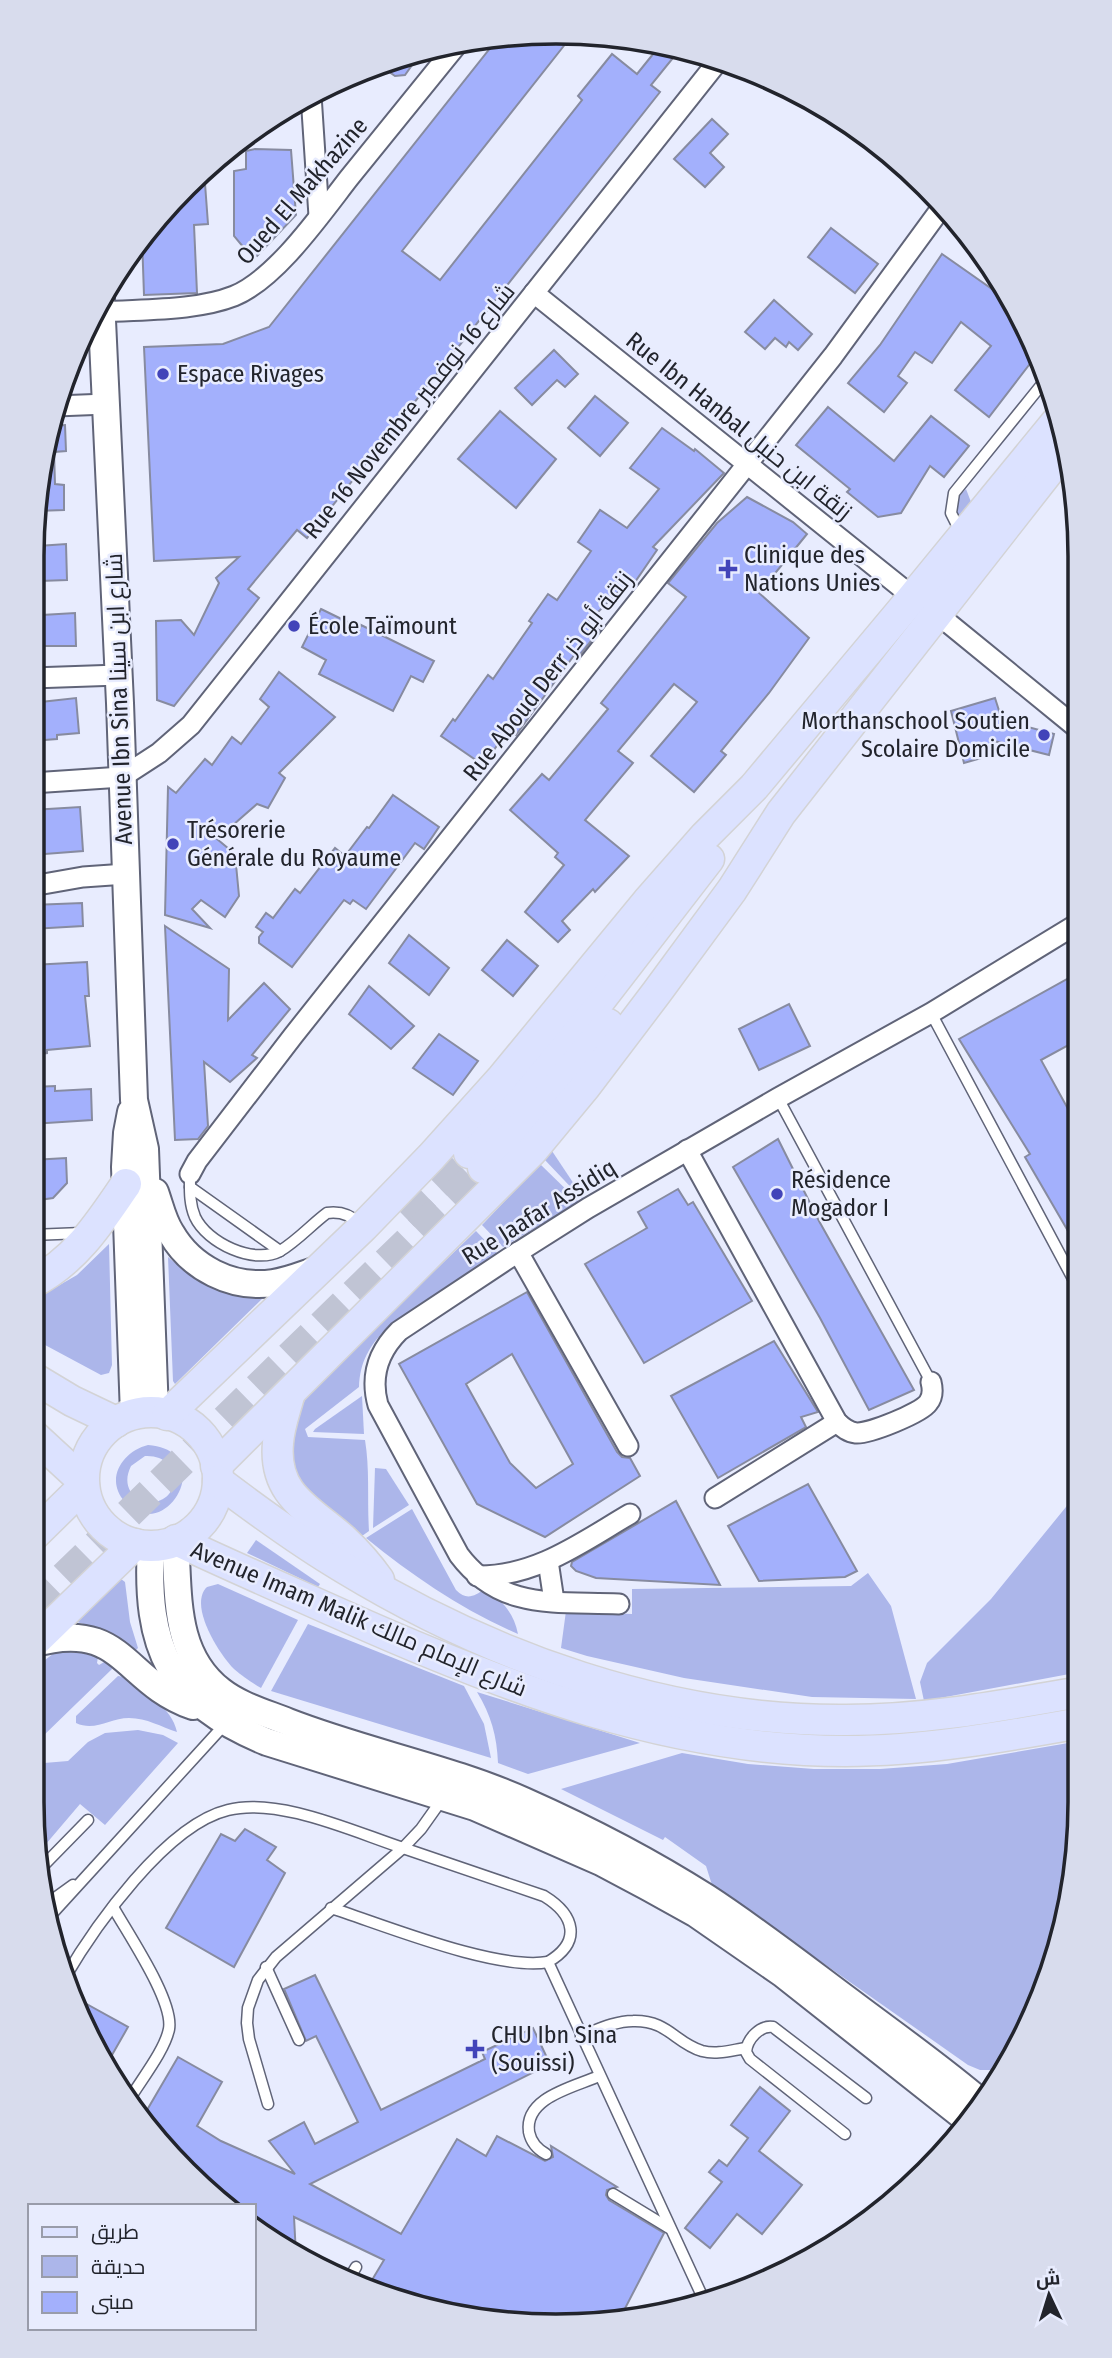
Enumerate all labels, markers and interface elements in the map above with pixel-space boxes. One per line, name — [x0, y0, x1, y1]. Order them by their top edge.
street label: Oued El Makhazine — [231, 112, 373, 270]
street label: Rue 16 Novembre شارع 16 نوفمبر — [297, 278, 522, 546]
street label: Rue Ibn Hanbal زنقة ابن حنبل — [620, 326, 858, 526]
place label: Espace Rivages — [177, 360, 324, 388]
marker: Espace Rivages — [155, 366, 171, 382]
place label: Clinique des Nations Unies — [744, 541, 880, 597]
street label: Avenue Ibn Sina شارع ابن سينا — [100, 553, 140, 845]
marker: Clinique des Nations Unies — [718, 559, 738, 579]
street label: Rue Aboud Derr زنقة أبو ذر — [456, 564, 639, 786]
place label: École Taïmount — [308, 611, 457, 640]
marker: École Taïmount — [286, 618, 302, 634]
place label: Morthanschool Soutien Scolaire Domicile — [801, 707, 1030, 763]
marker: Morthanschool Soutien Scolaire Domicile — [1036, 727, 1052, 743]
place label: Trésorerie Générale du Royaume — [187, 816, 401, 872]
marker: Trésorerie Générale du Royaume — [165, 836, 181, 852]
street label: Rue Jaafar Assidiq — [457, 1153, 621, 1271]
place label: Résidence Mogador I — [791, 1166, 891, 1222]
marker: Résidence Mogador I — [769, 1186, 785, 1202]
street label: Avenue Imam Malik شارع الإمام مالك — [186, 1535, 531, 1704]
place label: CHU Ibn Sina (Souissi) — [491, 2021, 617, 2077]
marker: CHU Ibn Sina (Souissi) — [465, 2039, 485, 2059]
legend — [28, 2204, 256, 2330]
text: طريق — [91, 2219, 139, 2245]
text: حديقة — [91, 2254, 145, 2280]
north arrow — [1014, 2260, 1084, 2330]
text: ش — [1035, 2266, 1061, 2291]
text: مبنى — [91, 2289, 134, 2315]

